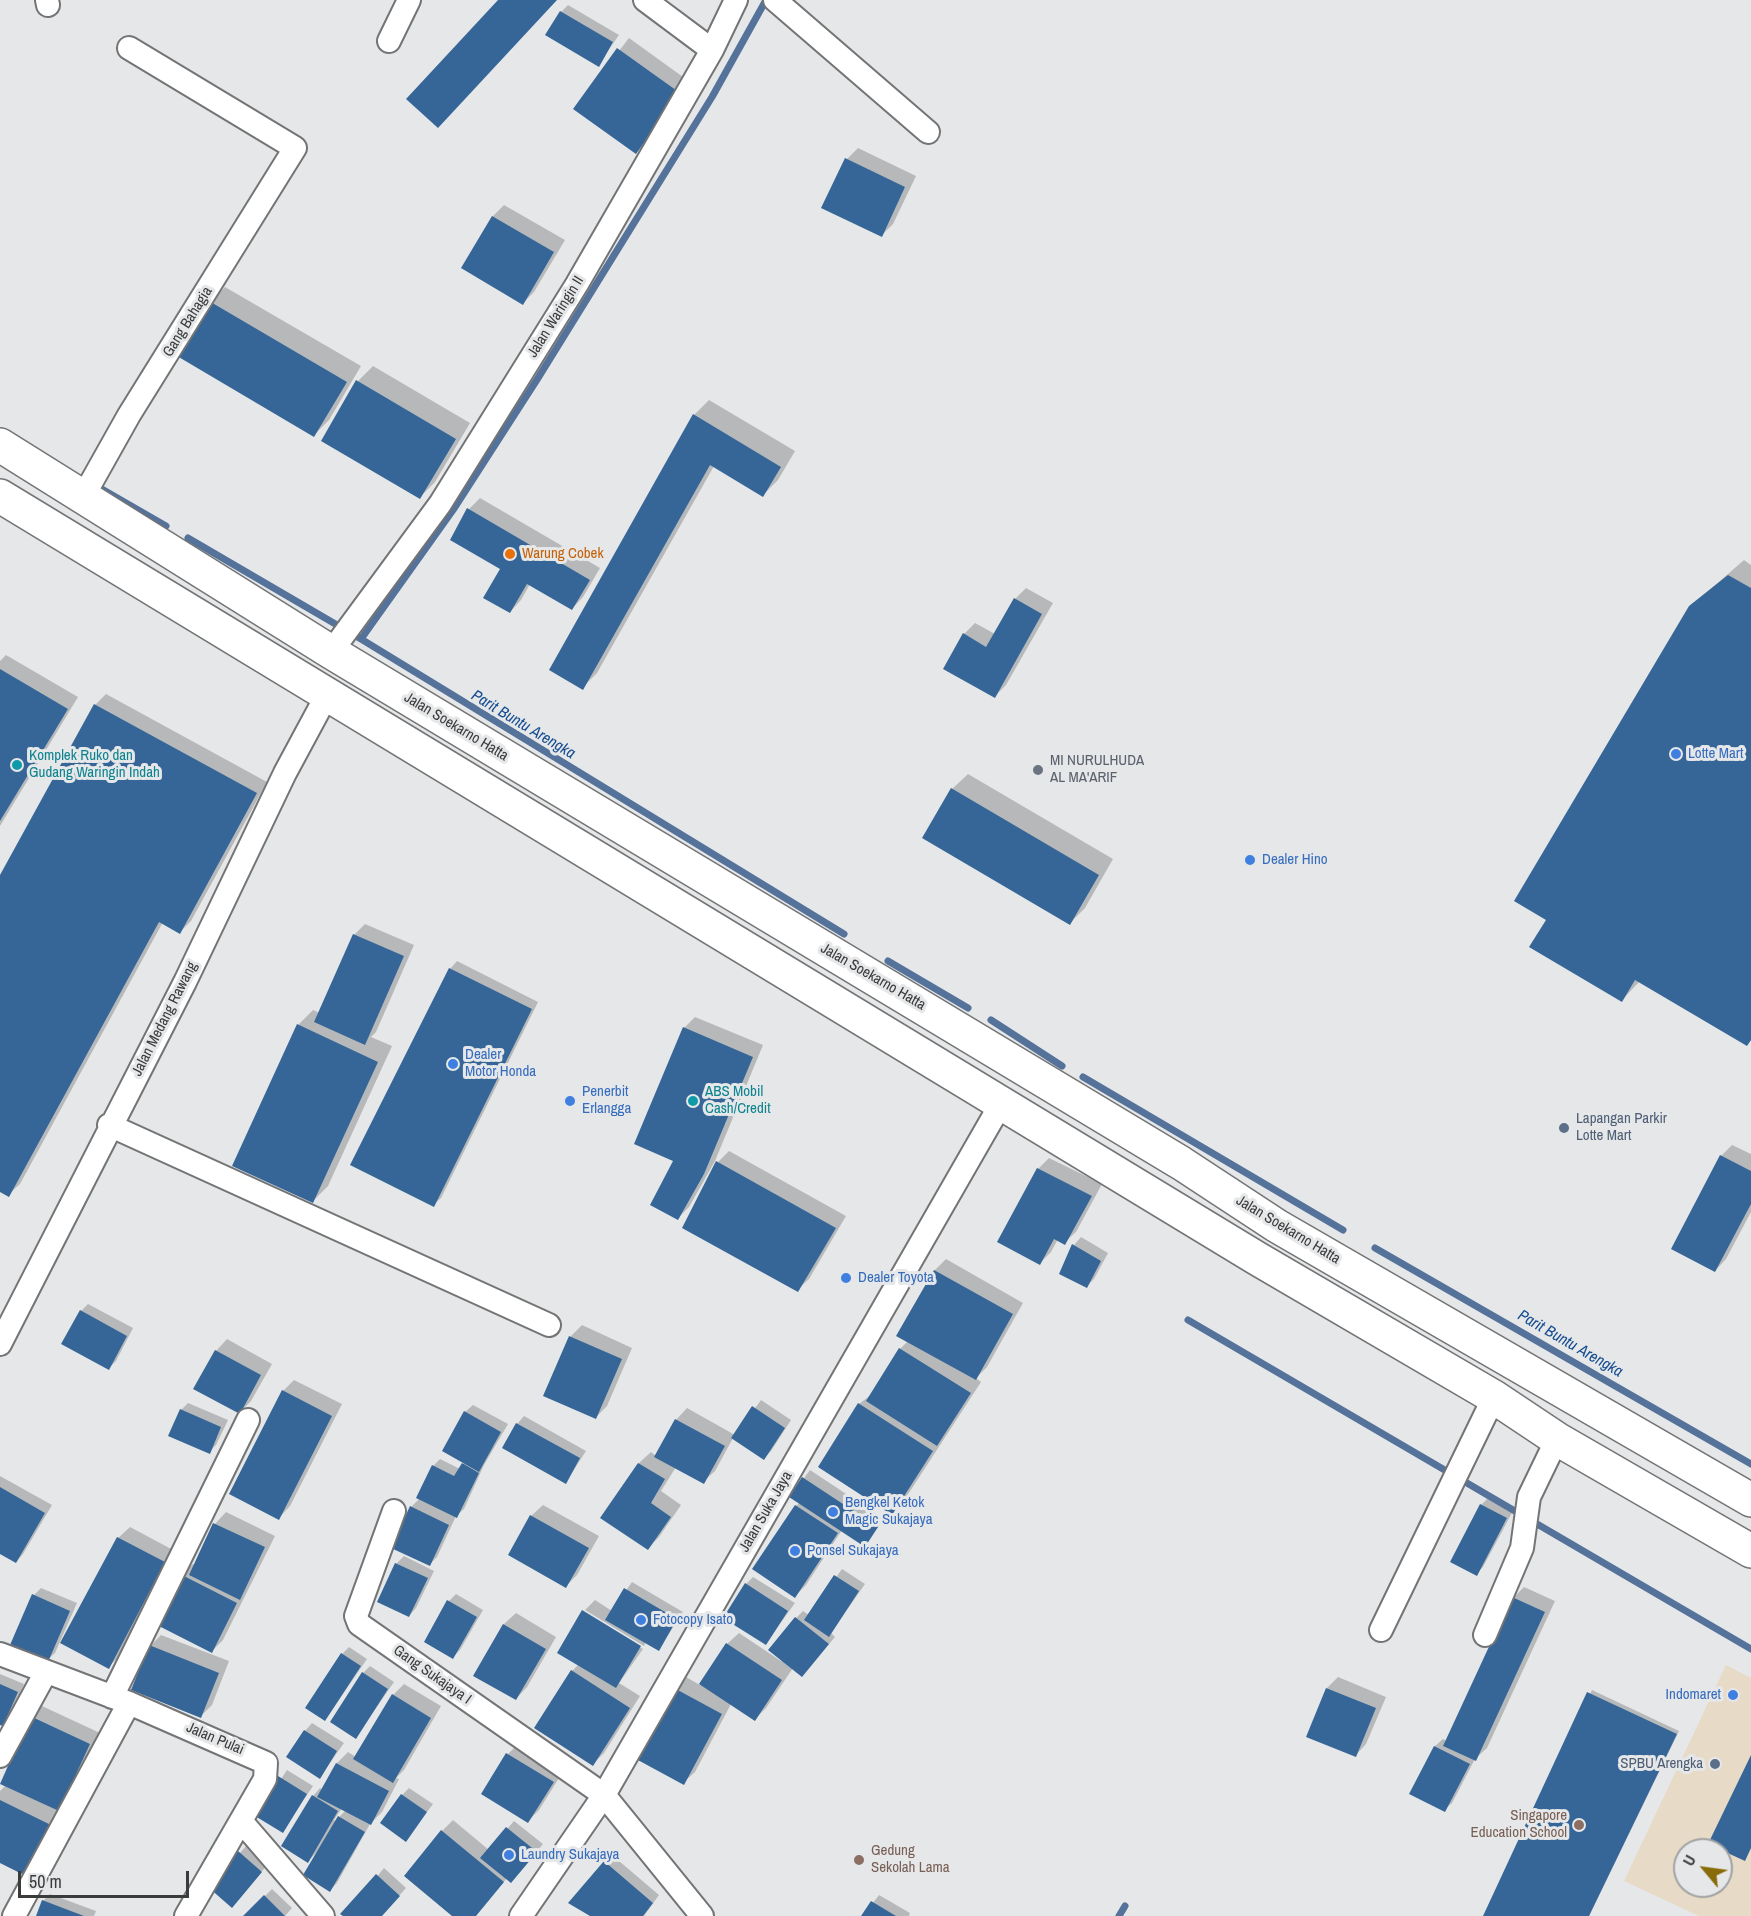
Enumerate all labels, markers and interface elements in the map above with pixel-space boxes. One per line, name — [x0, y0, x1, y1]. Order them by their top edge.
street label: Jalan Waringin II — [524, 273, 588, 361]
street label: Gang Bahagia — [159, 284, 217, 360]
place label: Warung Cobek — [522, 545, 604, 563]
marker: Warung Cobek — [503, 547, 517, 561]
water label: Parit Buntu Arengka — [467, 686, 579, 764]
street label: Jalan Soekarno Hatta — [401, 689, 511, 765]
place label: Lotte Mart — [1688, 745, 1743, 763]
place label: Komplek Ruko dan Gudang Waringin Indah — [29, 747, 160, 782]
marker: Lotte Mart — [1669, 747, 1683, 761]
place label: MI NURULHUDA AL MA'ARIF — [1050, 752, 1144, 787]
marker: Komplek Ruko dan Gudang Waringin Indah — [10, 758, 24, 772]
marker: MI NURULHUDA AL MA'ARIF — [1031, 763, 1045, 777]
place label: Dealer Hino — [1262, 851, 1328, 869]
marker: Dealer Hino — [1243, 853, 1257, 867]
street label: Jalan Soekarno Hatta — [817, 940, 929, 1014]
street label: Jalan Medang Rawang — [128, 959, 202, 1079]
place label: Dealer Motor Honda — [465, 1046, 536, 1081]
marker: Dealer Motor Honda — [446, 1057, 460, 1071]
place label: Penerbit Erlangga — [582, 1083, 631, 1118]
place label: ABS Mobil Cash/Credit — [705, 1083, 771, 1118]
marker: Penerbit Erlangga — [563, 1094, 577, 1108]
marker: ABS Mobil Cash/Credit — [686, 1094, 700, 1108]
place label: Lapangan Parkir Lotte Mart — [1576, 1110, 1667, 1145]
marker: Lapangan Parkir Lotte Mart — [1557, 1121, 1571, 1135]
street label: Jalan Soekarno Hatta — [1233, 1192, 1343, 1268]
place label: Dealer Toyota — [858, 1269, 934, 1287]
marker: Dealer Toyota — [839, 1271, 853, 1285]
water label: Parit Buntu Arengka — [1514, 1306, 1626, 1382]
street label: Jalan Suka Jaya — [736, 1468, 796, 1556]
place label: Bengkel Ketok Magic Sukajaya — [845, 1494, 933, 1529]
marker: Bengkel Ketok Magic Sukajaya — [826, 1505, 840, 1519]
place label: Ponsel Sukajaya — [807, 1542, 899, 1560]
marker: Ponsel Sukajaya — [788, 1544, 802, 1558]
place label: Fotocopy Isato — [653, 1611, 733, 1629]
marker: Fotocopy Isato — [634, 1613, 648, 1627]
street label: Gang Sukajaya I — [390, 1642, 474, 1708]
place label: Indomaret — [1666, 1686, 1721, 1704]
marker: Indomaret — [1726, 1688, 1740, 1702]
street label: Jalan Pulai — [183, 1719, 247, 1759]
place label: SPBU Arengka — [1620, 1755, 1703, 1773]
marker: SPBU Arengka — [1708, 1757, 1722, 1771]
place label: Singapore Education School — [1471, 1807, 1567, 1842]
marker: Singapore Education School — [1572, 1818, 1586, 1832]
north arrow — [1673, 1838, 1733, 1898]
place label: Gedung Sekolah Lama — [871, 1842, 950, 1877]
place label: Laundry Sukajaya — [521, 1846, 619, 1864]
marker: Laundry Sukajaya — [502, 1848, 516, 1862]
text: U — [1677, 1851, 1701, 1870]
marker: Gedung Sekolah Lama — [852, 1853, 866, 1867]
scale bar — [21, 1859, 192, 1897]
text: 50 m — [29, 1869, 62, 1894]

